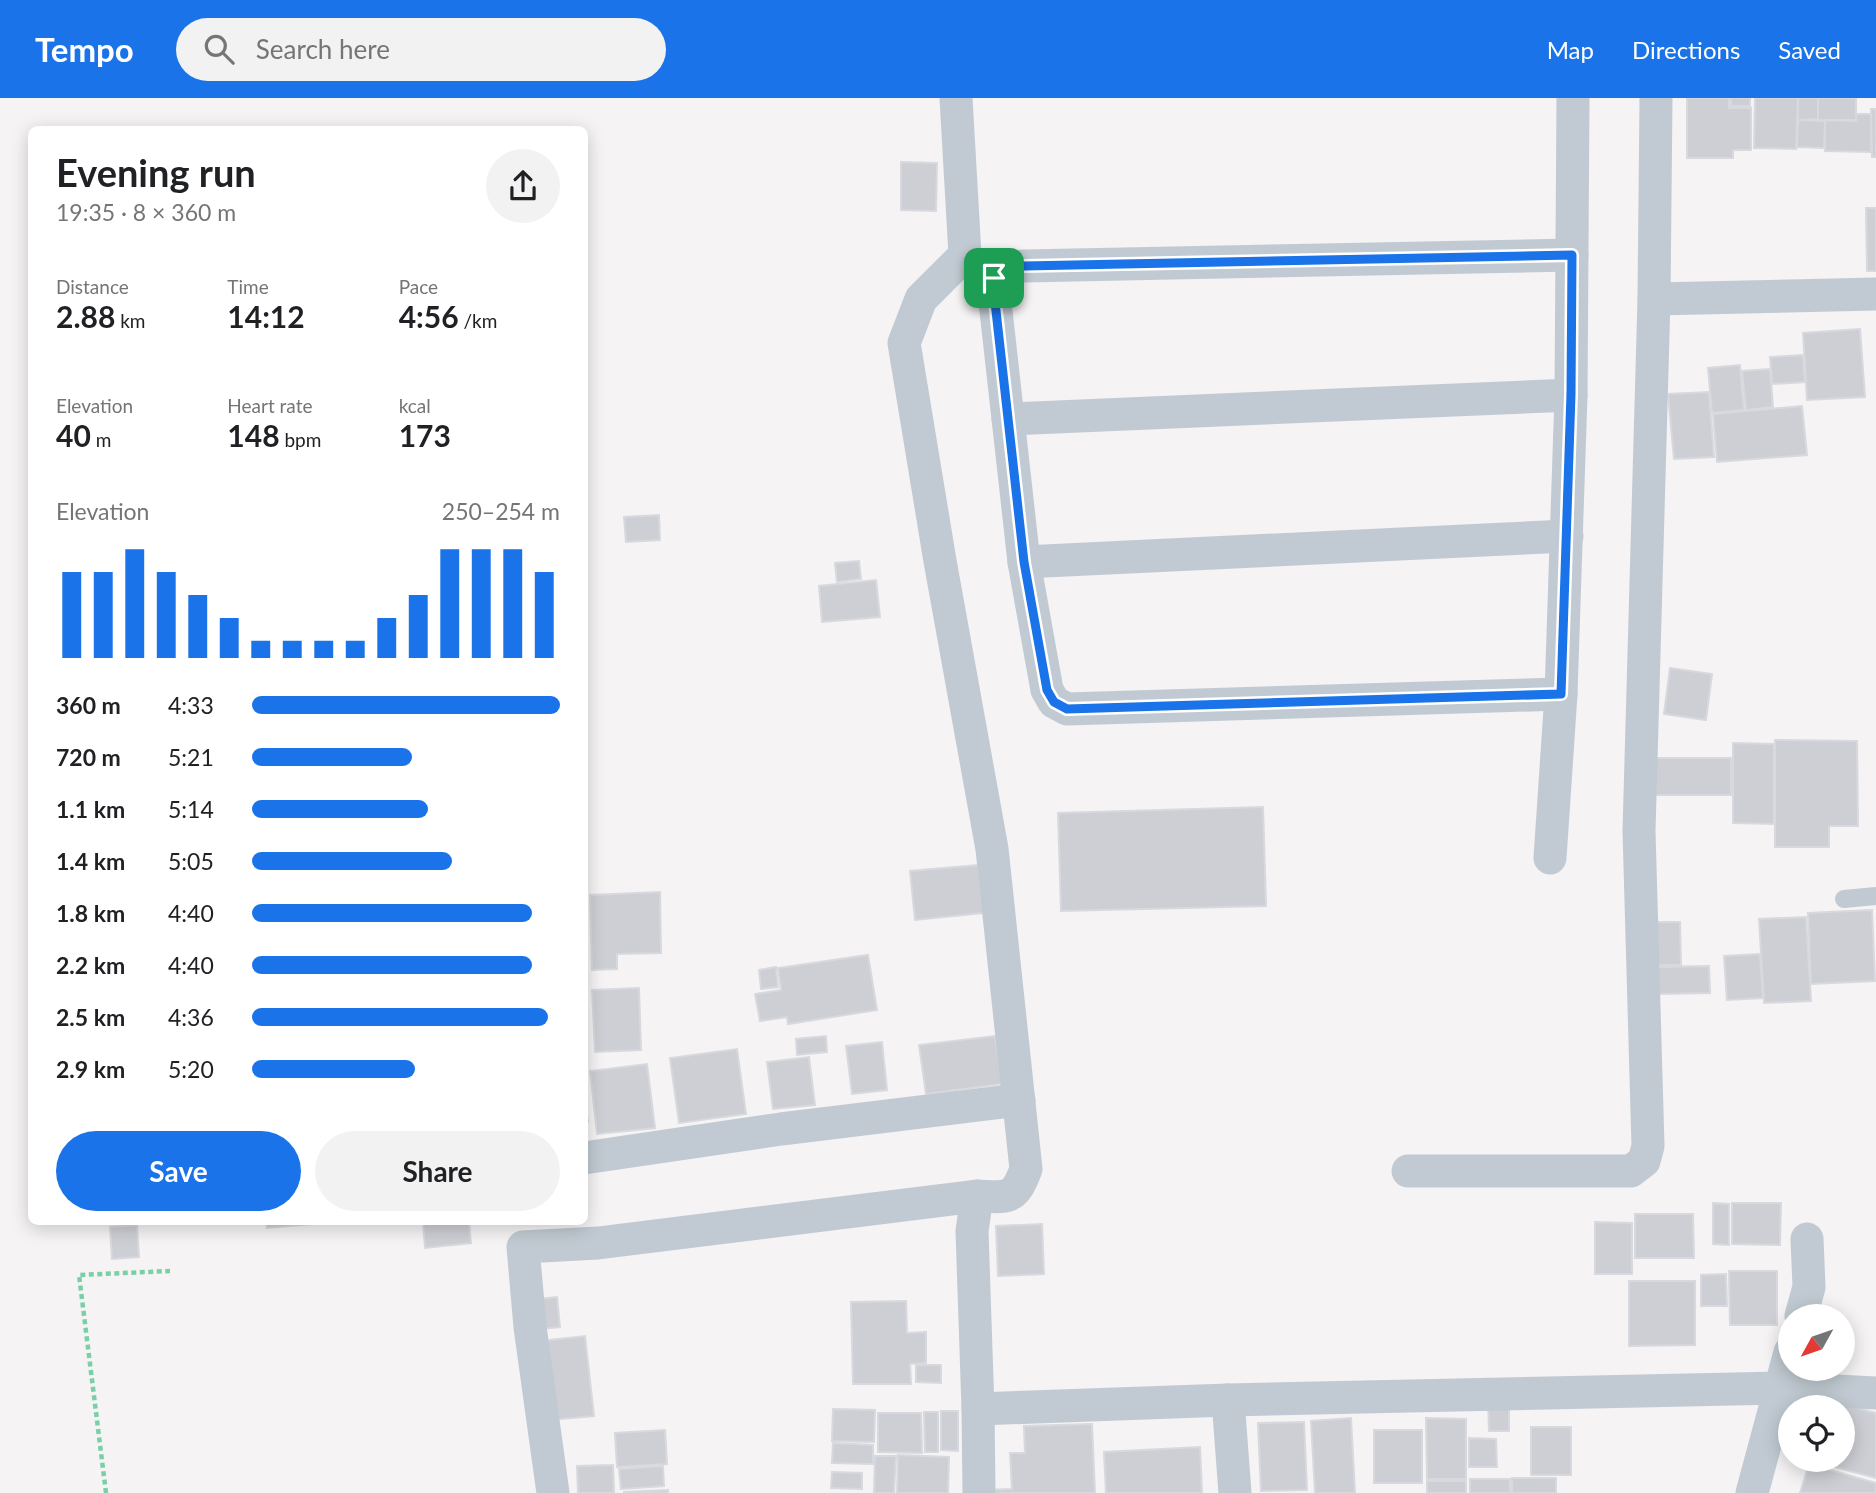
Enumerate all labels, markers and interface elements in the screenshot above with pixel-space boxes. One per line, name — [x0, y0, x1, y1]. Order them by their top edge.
search box — [176, 18, 666, 81]
text: Tempo — [35, 29, 134, 69]
icon: search — [200, 30, 238, 68]
text: Search here — [256, 33, 390, 65]
text: Map — [1547, 35, 1594, 64]
text: Directions — [1632, 35, 1740, 64]
text: Saved — [1778, 35, 1841, 64]
text: Evening run — [56, 149, 256, 195]
button: share — [486, 149, 560, 223]
text: 19:35 · 8 × 360 m — [56, 198, 236, 226]
pin — [964, 248, 1024, 308]
icon: arrive — [975, 259, 1013, 297]
text: Distance — [56, 275, 129, 298]
text: Time — [227, 275, 269, 298]
text: Pace — [399, 275, 438, 298]
text: 2.88 — [56, 298, 115, 334]
text: 14:12 — [227, 298, 305, 334]
text: 4:56 — [399, 298, 459, 334]
text: km — [115, 309, 145, 332]
text: /km — [459, 309, 497, 332]
text: Elevation — [56, 394, 133, 417]
text: Heart rate — [227, 394, 313, 417]
text: kcal — [399, 394, 431, 417]
text: 40 — [56, 417, 91, 453]
text: 148 — [227, 417, 280, 453]
text: 173 — [399, 417, 451, 453]
text: m — [91, 428, 111, 451]
text: bpm — [280, 428, 321, 451]
text: Elevation — [56, 497, 149, 525]
text: 250–254 m — [442, 497, 560, 525]
text: 360 m — [56, 691, 121, 719]
text: 4:33 — [168, 691, 214, 719]
text: 720 m — [56, 743, 121, 771]
text: 5:21 — [168, 743, 214, 771]
text: 1.1 km — [56, 795, 125, 823]
text: 5:14 — [168, 795, 214, 823]
text: 1.4 km — [56, 847, 125, 875]
text: 5:05 — [168, 847, 214, 875]
text: 1.8 km — [56, 899, 125, 927]
text: 4:40 — [168, 899, 214, 927]
text: 2.2 km — [56, 951, 125, 979]
text: 4:40 — [168, 951, 214, 979]
text: 2.5 km — [56, 1003, 125, 1031]
text: 4:36 — [168, 1003, 214, 1031]
text: 2.9 km — [56, 1055, 125, 1083]
text: 5:20 — [168, 1055, 214, 1083]
button: Save — [56, 1131, 301, 1211]
button: Share — [315, 1131, 560, 1211]
north arrow — [1778, 1304, 1855, 1381]
map controls — [1778, 1304, 1855, 1472]
button: locate — [1778, 1395, 1855, 1472]

